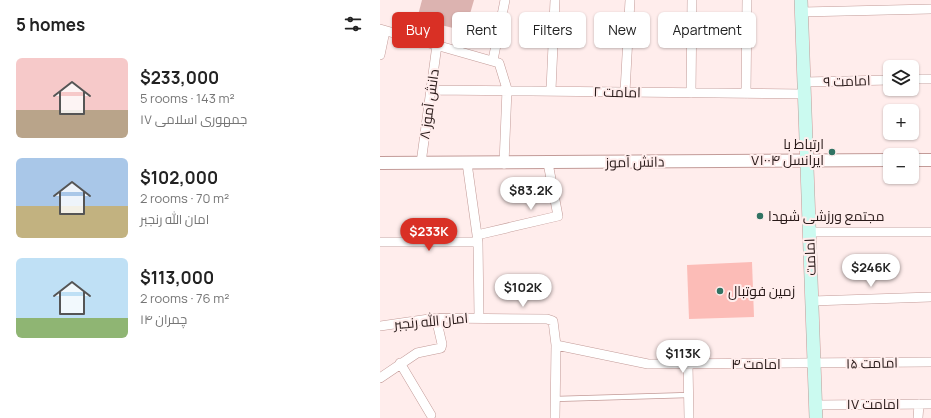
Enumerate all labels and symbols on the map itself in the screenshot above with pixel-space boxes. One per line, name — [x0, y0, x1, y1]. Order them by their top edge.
street label: دانش آموز ۸ — [414, 68, 443, 140]
street label: امامت ۹ — [823, 70, 871, 91]
street label: امامت ۲ — [593, 82, 641, 101]
place label: ارتباط با ایرانسل ۷۱۰۰۴ — [751, 134, 824, 169]
marker: ارتباط با ایرانسل ۷۱۰۰۴ — [827, 147, 837, 157]
street label: دانش آموز — [604, 151, 665, 172]
pin: $83.2K — [498, 177, 564, 211]
place label: مجتمع ورزشی شهدا — [768, 206, 884, 225]
marker: مجتمع ورزشی شهدا — [755, 211, 765, 221]
pin: $233K — [401, 218, 457, 252]
street label: امامت — [799, 238, 820, 276]
pin: $246K — [843, 254, 899, 288]
pin: $102K — [495, 274, 551, 308]
place label: زمین فوتبال — [728, 281, 795, 300]
marker: زمین فوتبال — [715, 286, 725, 296]
street label: امان الله رنجبر — [392, 308, 469, 333]
pin: $113K — [655, 340, 711, 374]
street label: امامت ۱۵ — [846, 353, 898, 372]
street label: امامت ۴ — [731, 354, 781, 373]
street label: امامت ۱۷ — [846, 394, 900, 413]

